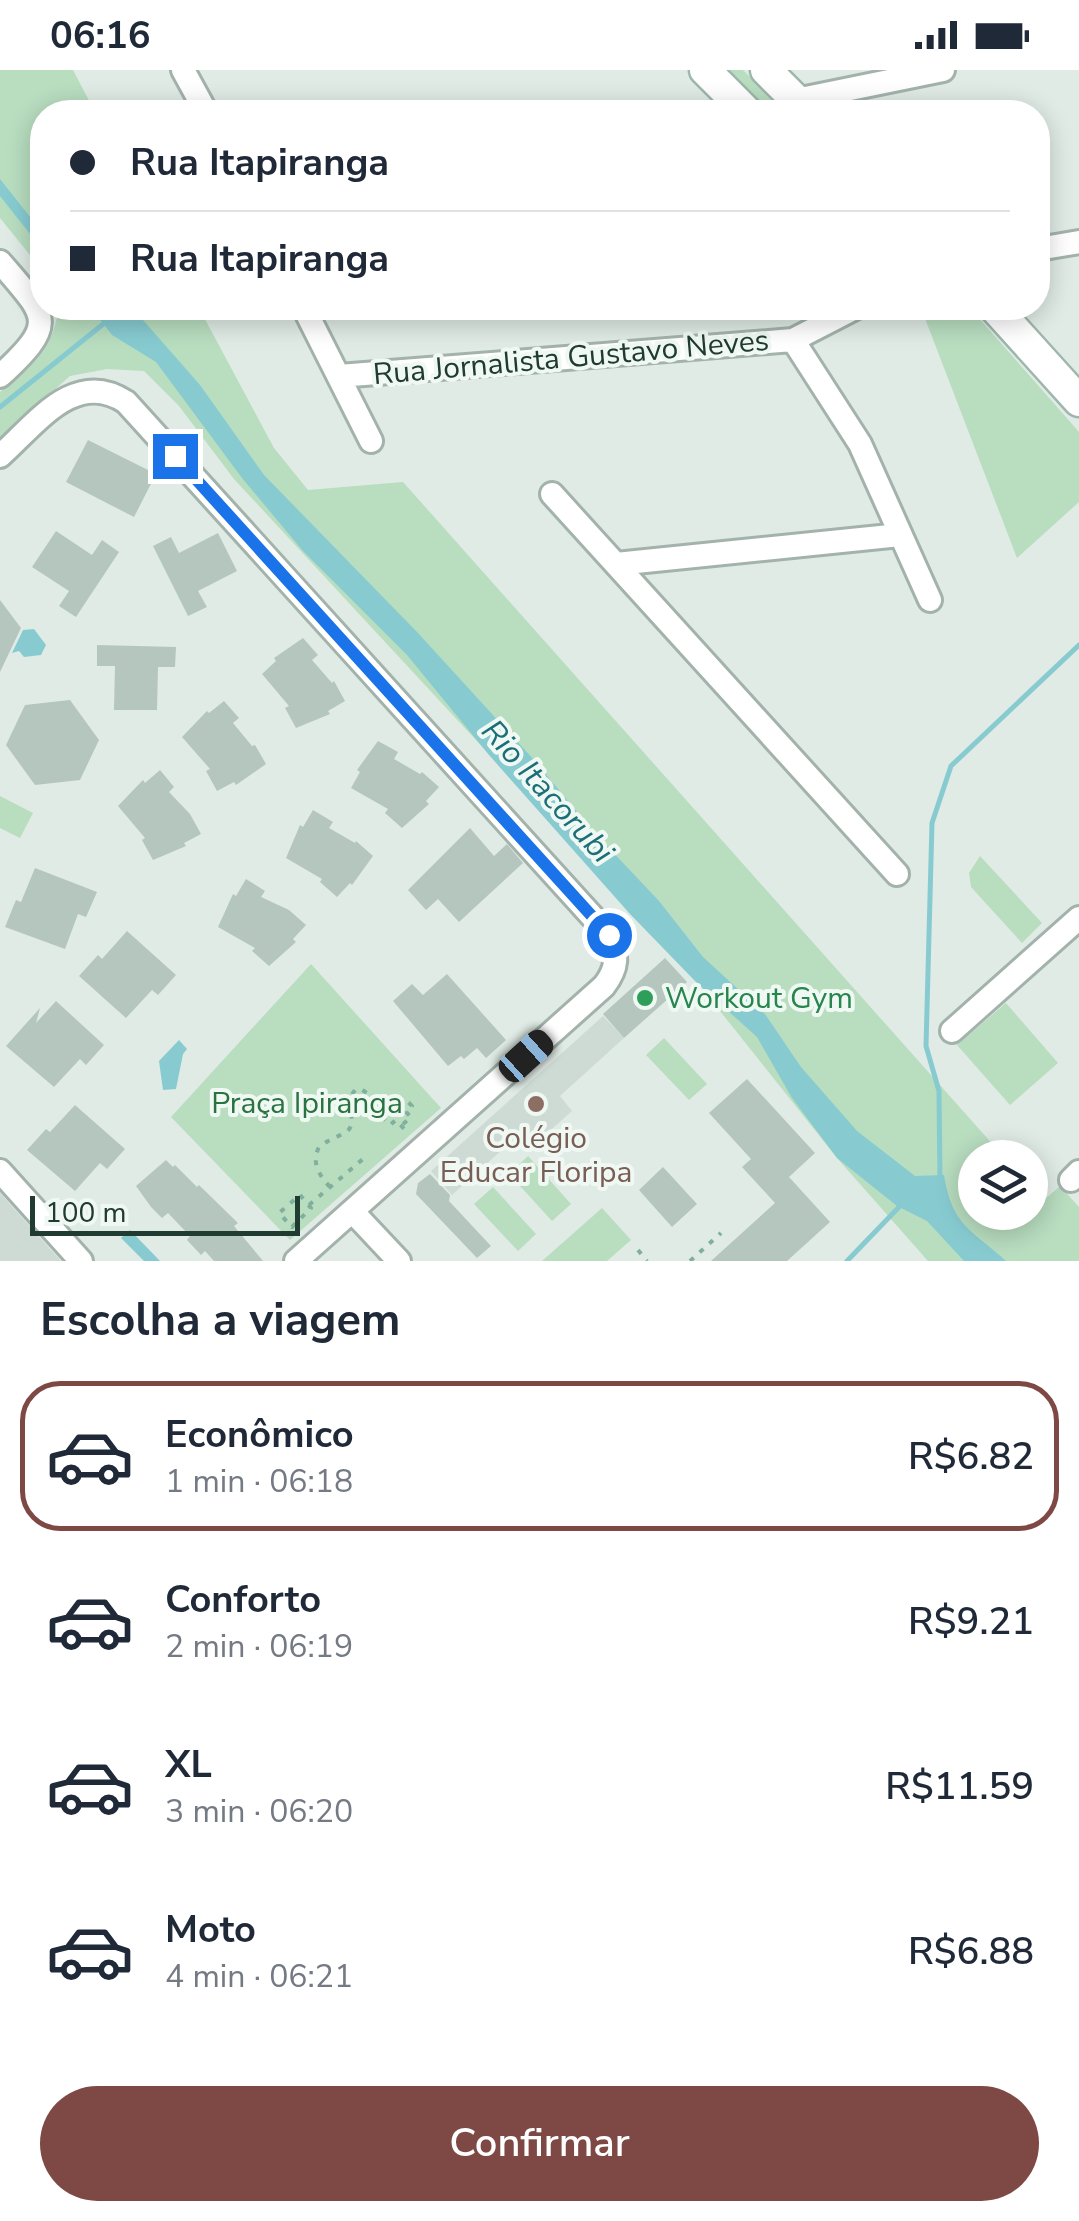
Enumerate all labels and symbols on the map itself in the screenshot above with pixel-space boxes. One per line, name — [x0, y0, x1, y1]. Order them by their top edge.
street label: Rua Jornalista Gustavo Neves — [371, 320, 771, 395]
route end — [153, 434, 198, 479]
water label: Rio Itacorubi — [472, 710, 624, 873]
route start — [587, 913, 632, 958]
place label: Workout Gym — [665, 978, 853, 1019]
marker: Workout Gym — [634, 987, 656, 1009]
car — [494, 1025, 558, 1087]
park label: Praça Ipiranga — [211, 1083, 403, 1124]
marker: Colégio Educar Floripa — [525, 1093, 547, 1115]
place label: Colégio Educar Floripa — [440, 1118, 632, 1193]
scale bar — [30, 1191, 300, 1236]

